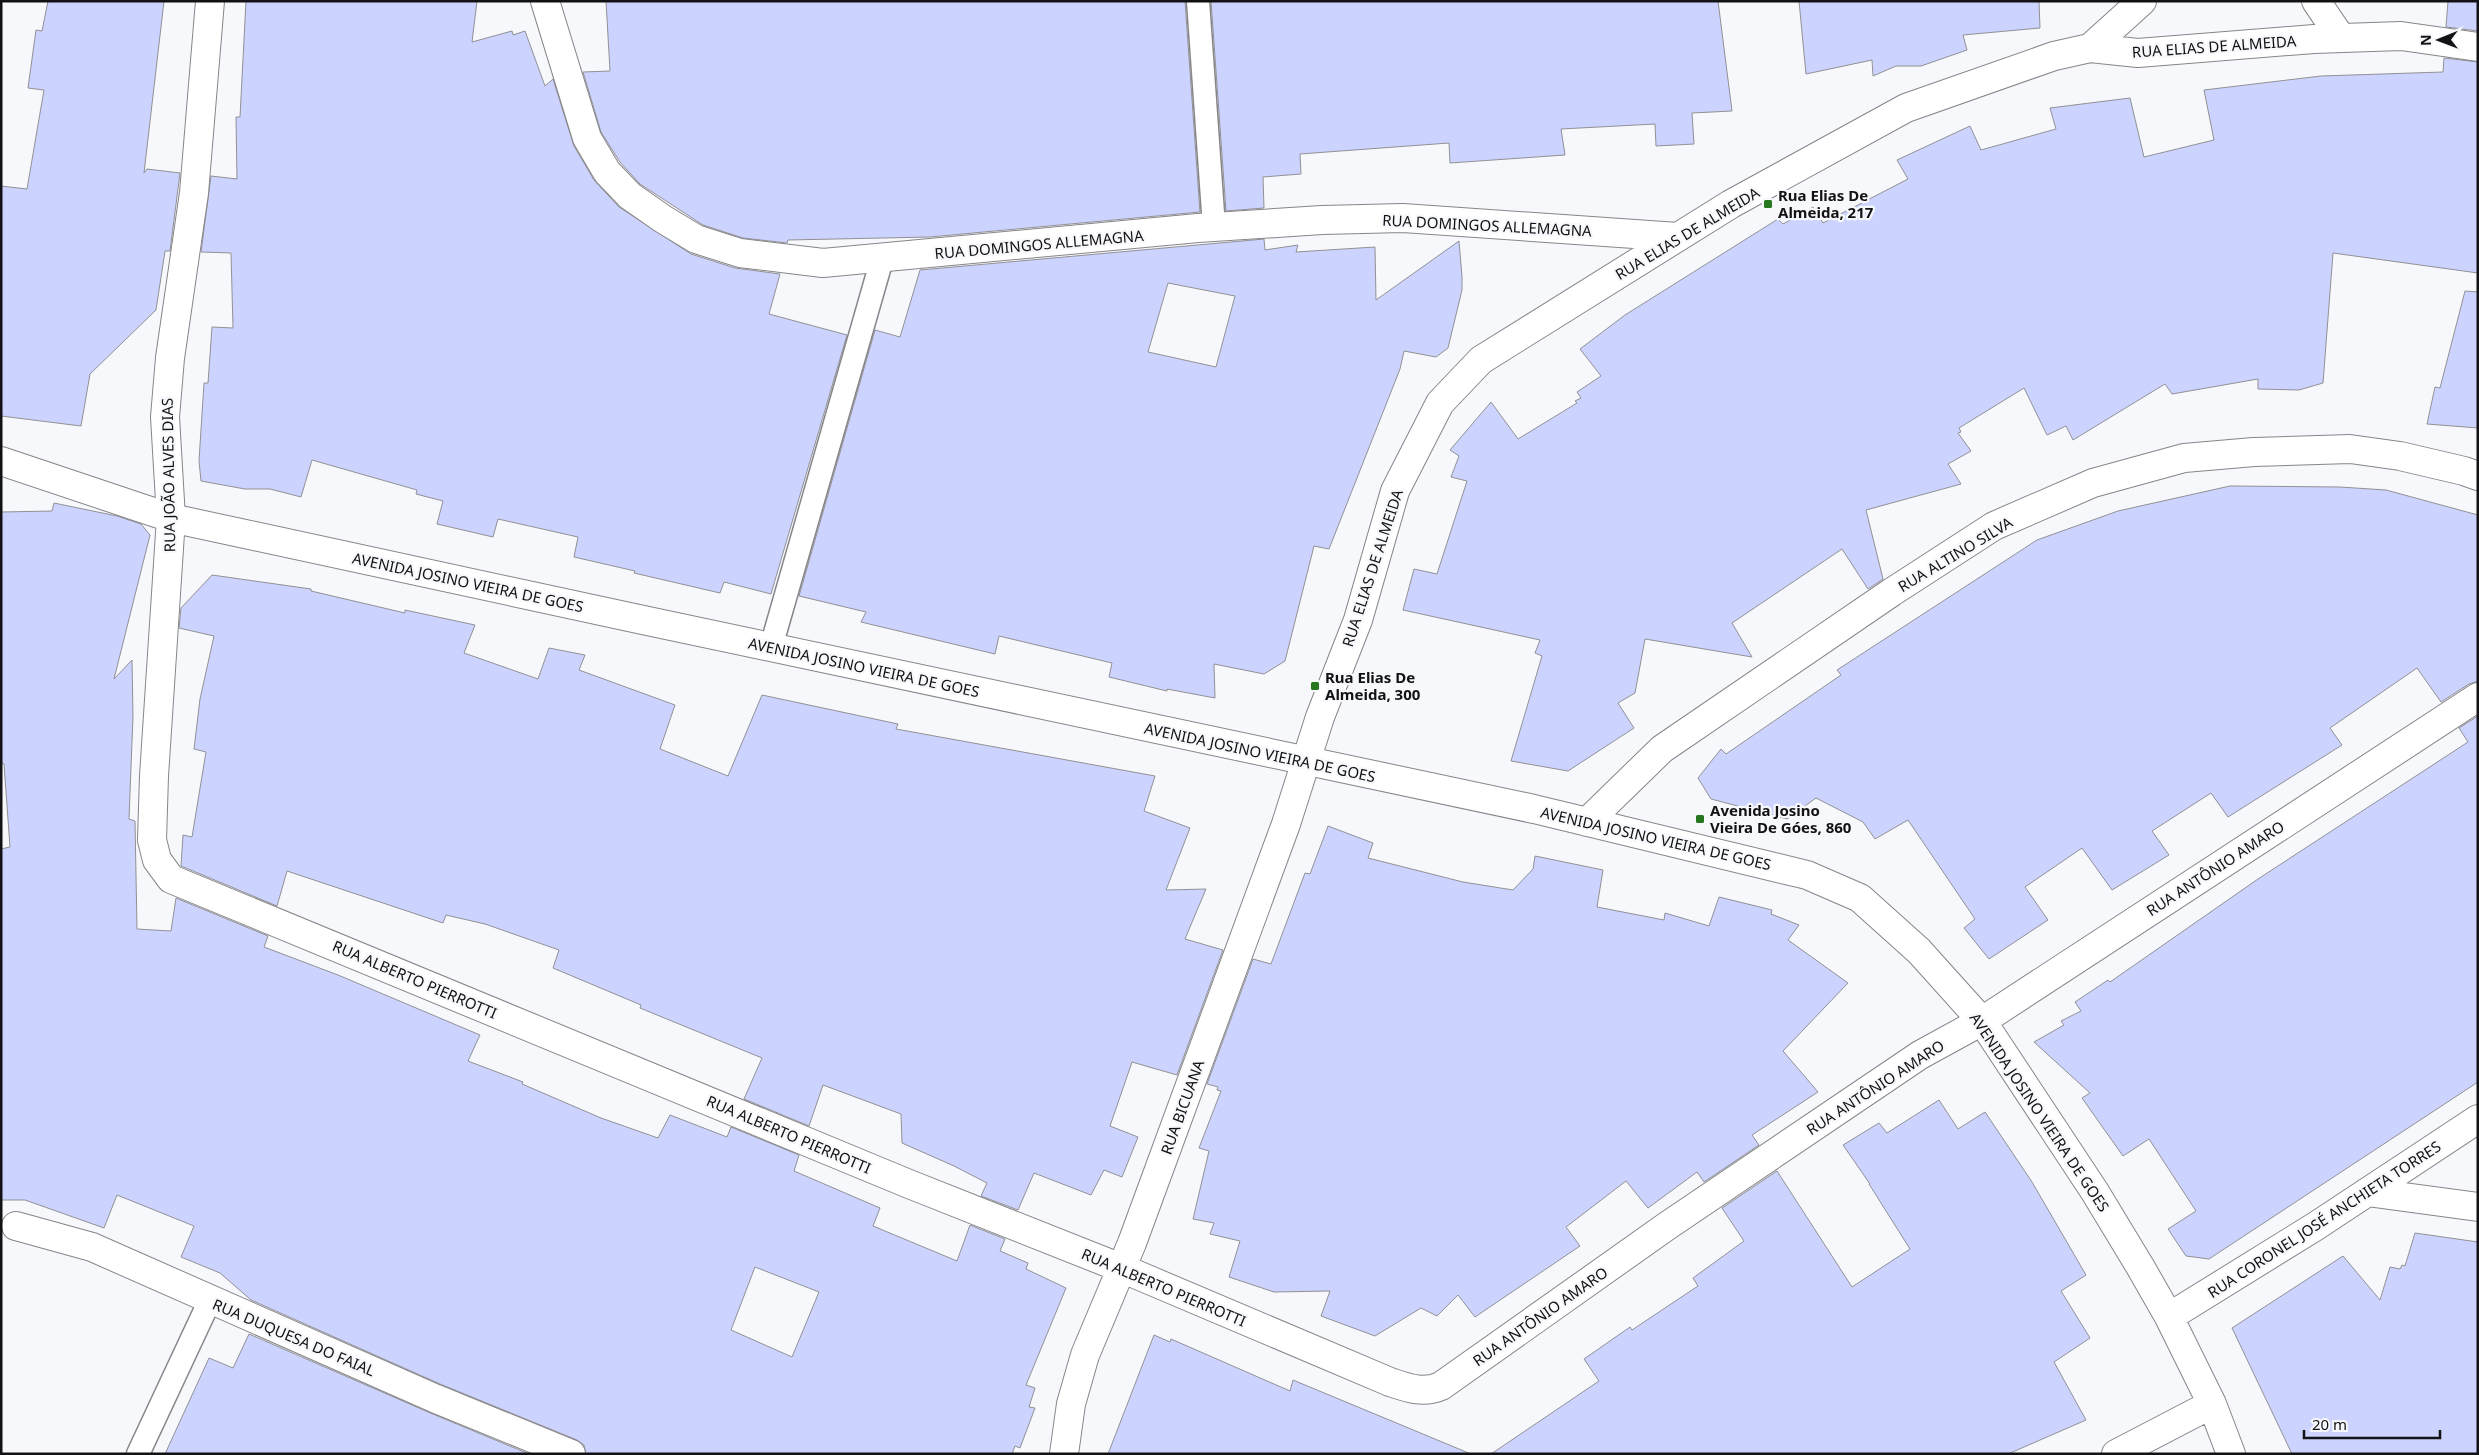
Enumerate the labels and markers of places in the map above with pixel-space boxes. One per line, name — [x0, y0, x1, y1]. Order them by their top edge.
place label: Rua Elias De Almeida, 217 — [1778, 185, 1874, 222]
marker: Rua Elias De Almeida, 217 — [1762, 198, 1774, 210]
place label: Rua Elias De Almeida, 300 — [1325, 667, 1421, 704]
marker: Rua Elias De Almeida, 300 — [1309, 680, 1321, 692]
place label: Avenida Josino Vieira De Góes, 860 — [1710, 800, 1852, 837]
marker: Avenida Josino Vieira De Góes, 860 — [1694, 813, 1706, 825]

